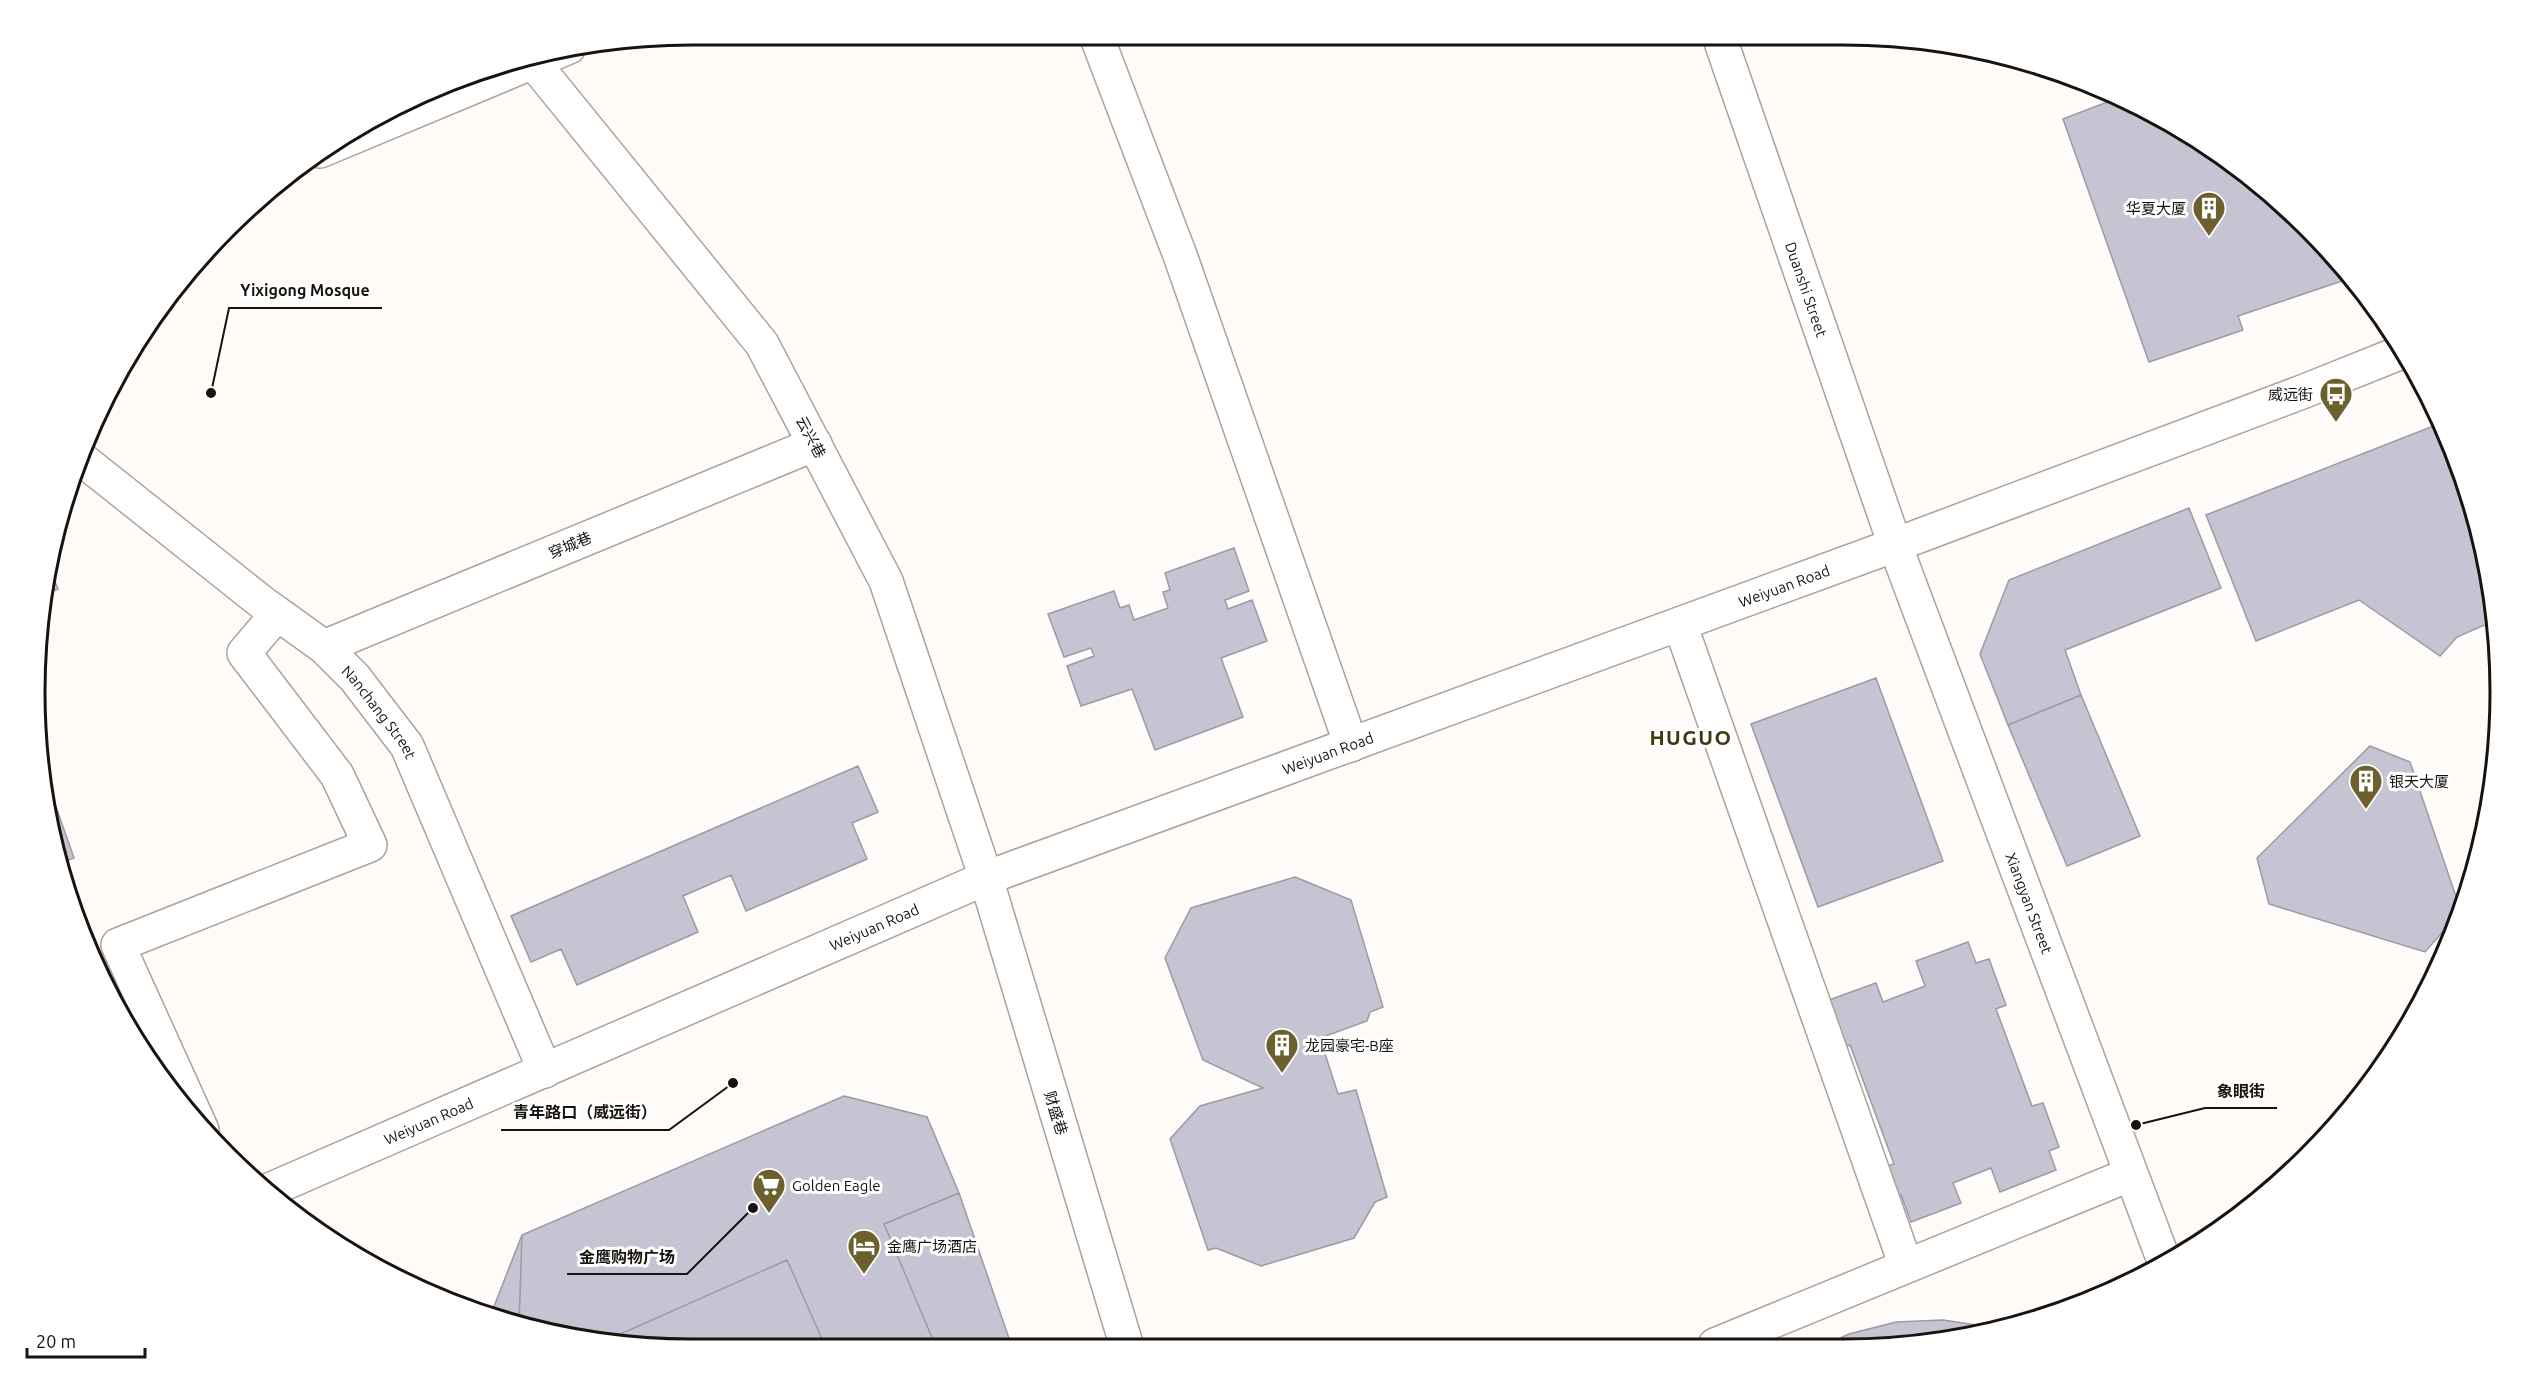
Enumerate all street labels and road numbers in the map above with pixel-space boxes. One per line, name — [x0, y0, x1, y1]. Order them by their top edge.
street label: Duanshi Street — [1782, 239, 1831, 339]
street label: 云兴巷 — [793, 413, 829, 461]
street label: 穿城巷 — [546, 528, 594, 562]
street label: Weiyuan Road — [1736, 561, 1832, 610]
street label: Nanchang Street — [339, 662, 420, 761]
street label: Weiyuan Road — [1280, 728, 1375, 777]
street label: Xiangyan Street — [2003, 850, 2056, 956]
street label: Weiyuan Road — [827, 900, 921, 954]
street label: 财盛巷 — [1041, 1089, 1071, 1137]
street label: Weiyuan Road — [381, 1094, 476, 1148]

